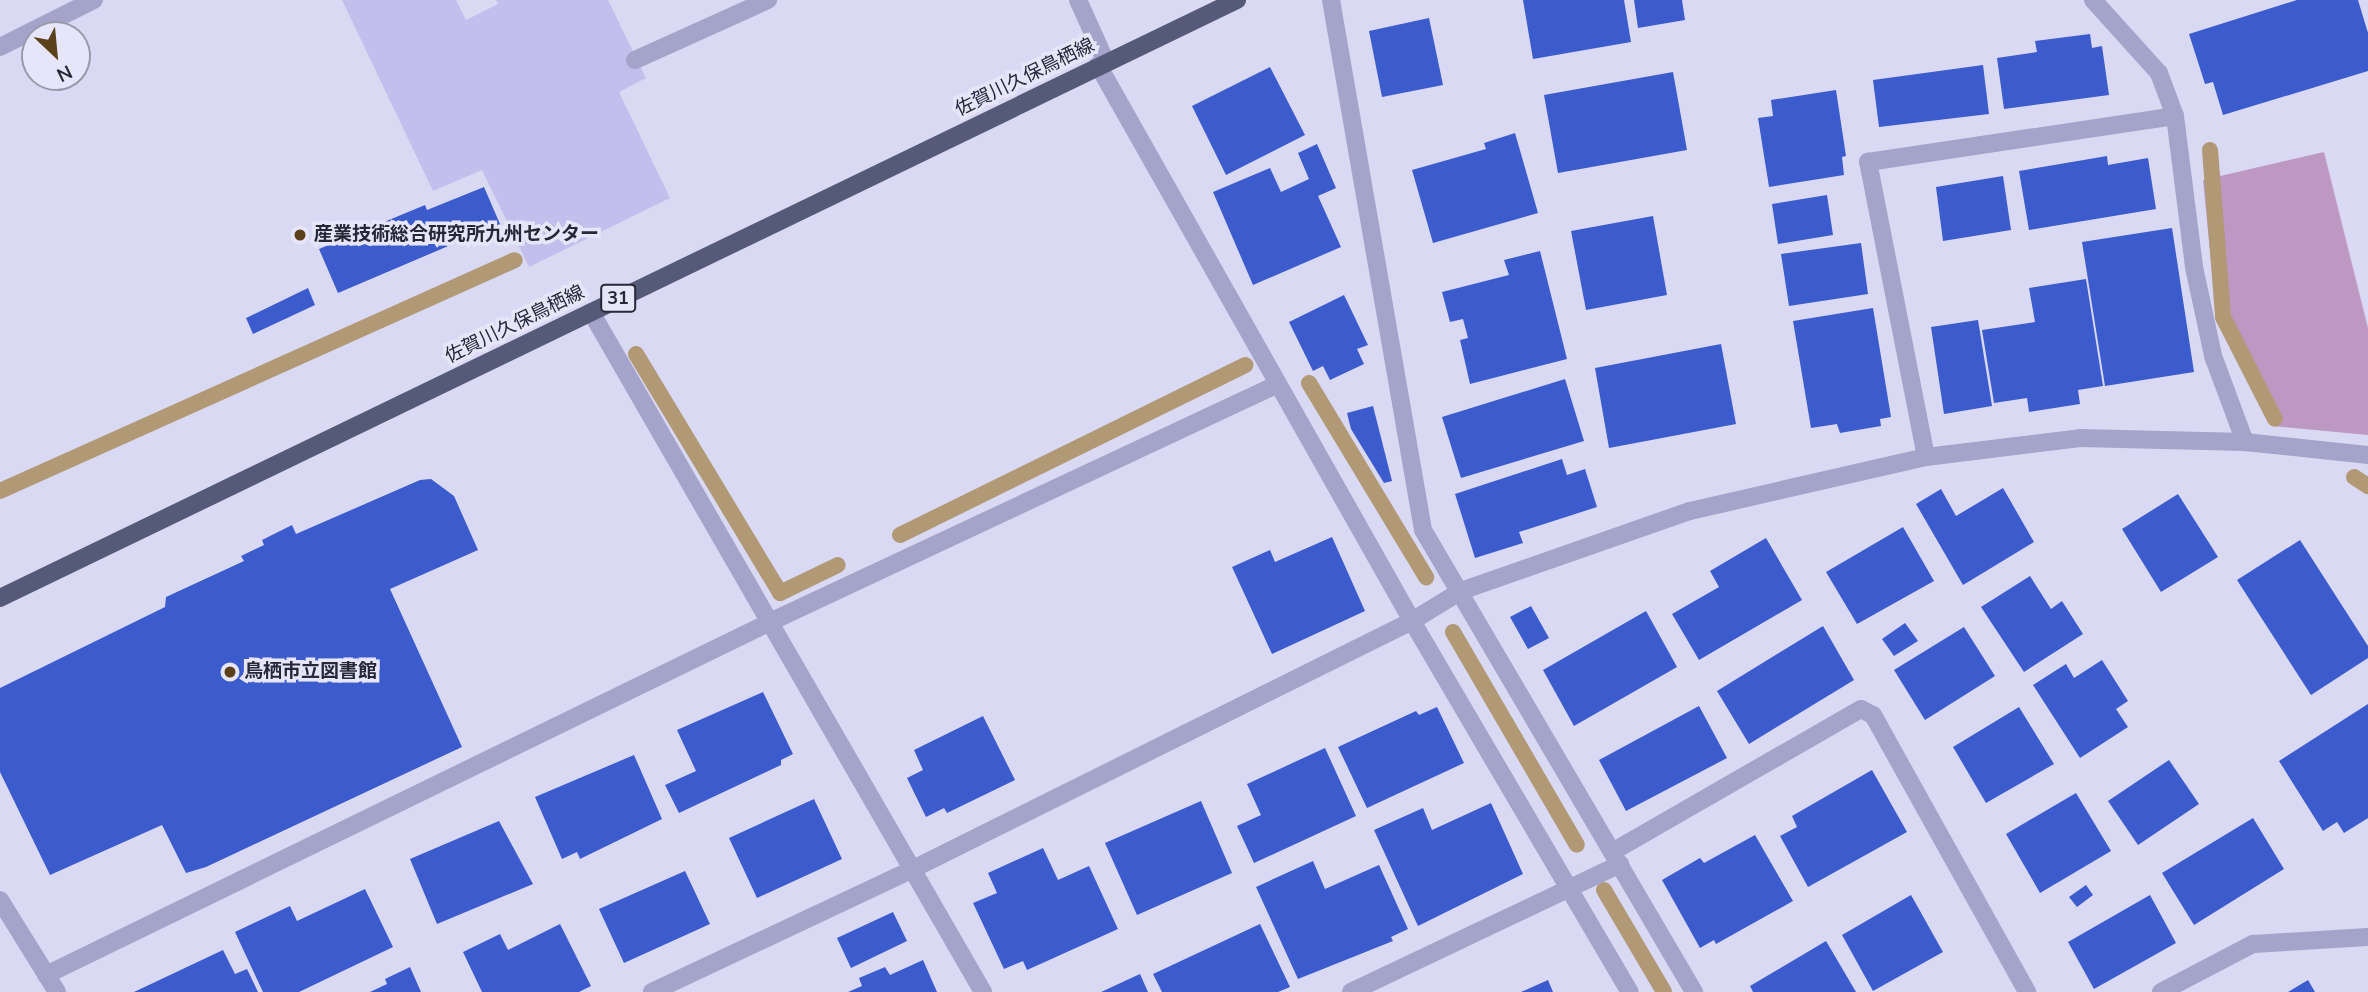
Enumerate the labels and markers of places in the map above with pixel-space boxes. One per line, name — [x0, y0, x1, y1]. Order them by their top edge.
place label: 産業技術総合研究所九州センター — [314, 224, 599, 246]
marker: 産業技術総合研究所九州センター — [292, 227, 308, 243]
place label: 鳥栖市立図書館 — [244, 661, 377, 683]
marker: 鳥栖市立図書館 — [222, 664, 238, 680]

